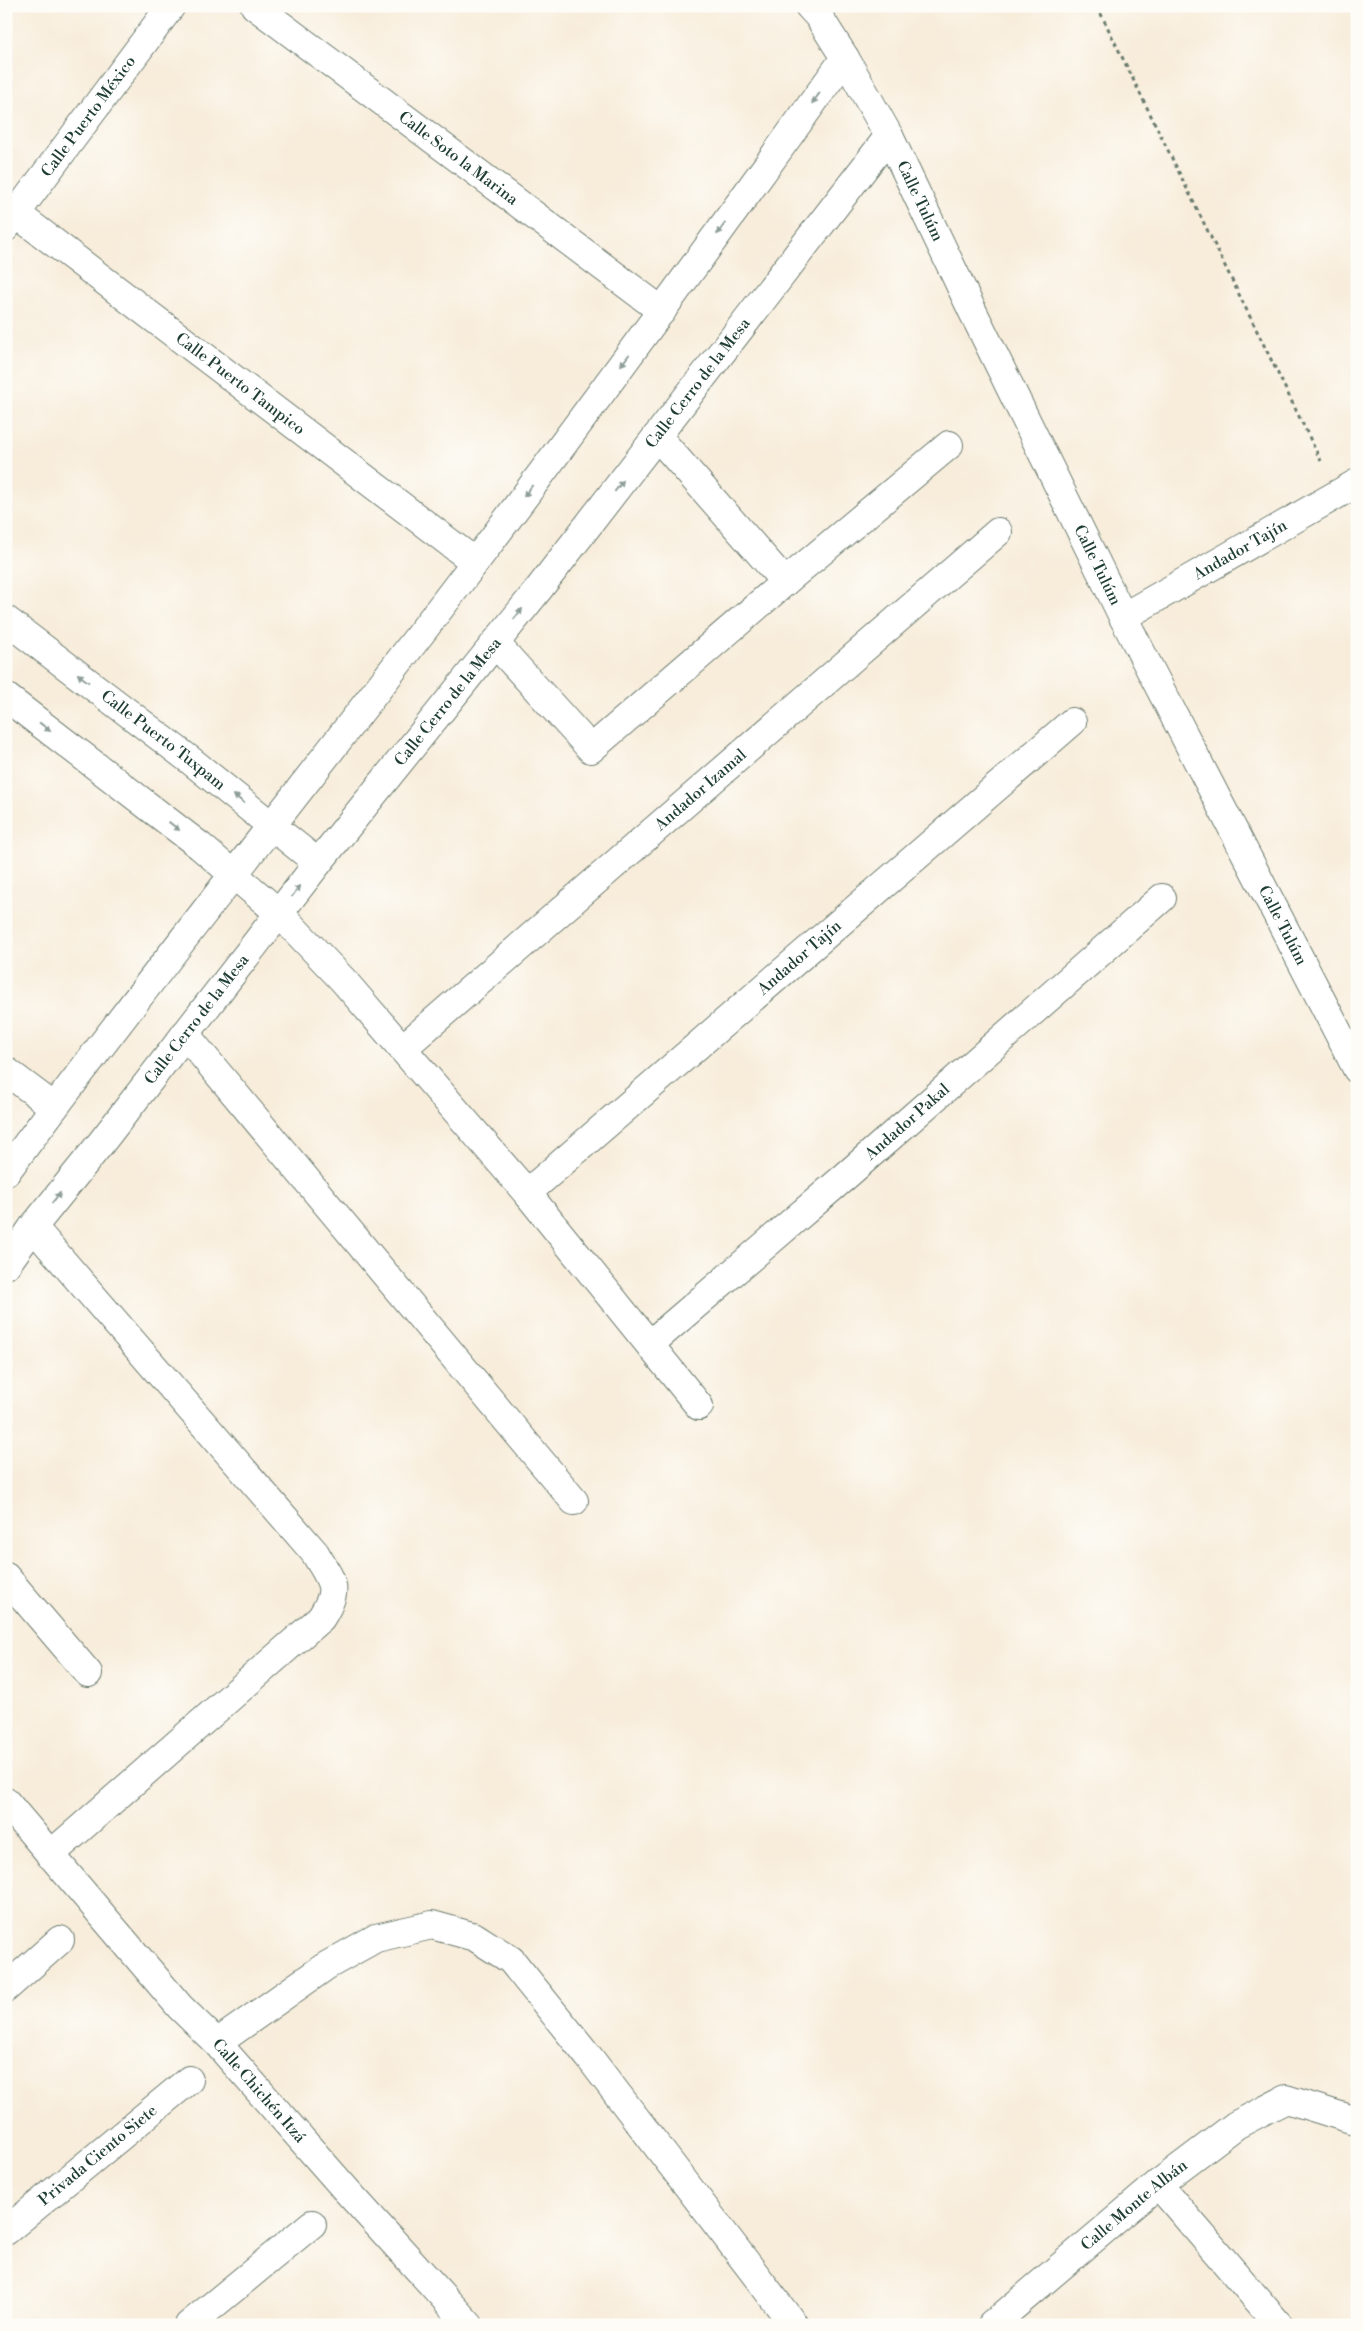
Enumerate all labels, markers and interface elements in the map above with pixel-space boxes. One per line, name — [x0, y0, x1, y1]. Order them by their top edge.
street label: Calle Puerto México — [37, 52, 140, 181]
one-way arrow — [811, 91, 822, 104]
street label: Calle Soto la Marina — [394, 107, 523, 210]
street label: Calle Tulúm — [892, 157, 948, 245]
one-way arrow — [716, 222, 726, 236]
street label: Calle Cerro de la Mesa — [641, 313, 755, 452]
street label: Calle Puerto Tampico — [171, 328, 309, 439]
one-way arrow — [620, 353, 630, 367]
one-way arrow — [613, 480, 624, 493]
one-way arrow — [523, 484, 533, 498]
street label: Andador Tajín — [1189, 515, 1291, 585]
street label: Calle Tulúm — [1069, 522, 1126, 608]
one-way arrow — [513, 608, 524, 621]
street label: Calle Cerro de la Mesa — [390, 633, 506, 770]
one-way arrow — [77, 673, 90, 684]
street label: Calle Puerto Tuxpam — [97, 686, 230, 795]
one-way arrow — [38, 722, 52, 732]
street label: Andador Izamal — [650, 745, 751, 836]
one-way arrow — [233, 793, 246, 804]
one-way arrow — [167, 821, 181, 831]
street label: Calle Tulúm — [1254, 882, 1311, 968]
one-way arrow — [291, 885, 302, 898]
street label: Andador Tajín — [753, 916, 846, 1000]
street label: Calle Cerro de la Mesa — [140, 950, 254, 1089]
street label: Andador Pakal — [860, 1079, 954, 1165]
one-way arrow — [51, 1192, 62, 1205]
street label: Calle Chichén Itzá — [208, 2035, 310, 2147]
street label: Privada Ciento Siete — [34, 2100, 161, 2210]
street label: Calle Monte Albán — [1077, 2155, 1192, 2255]

